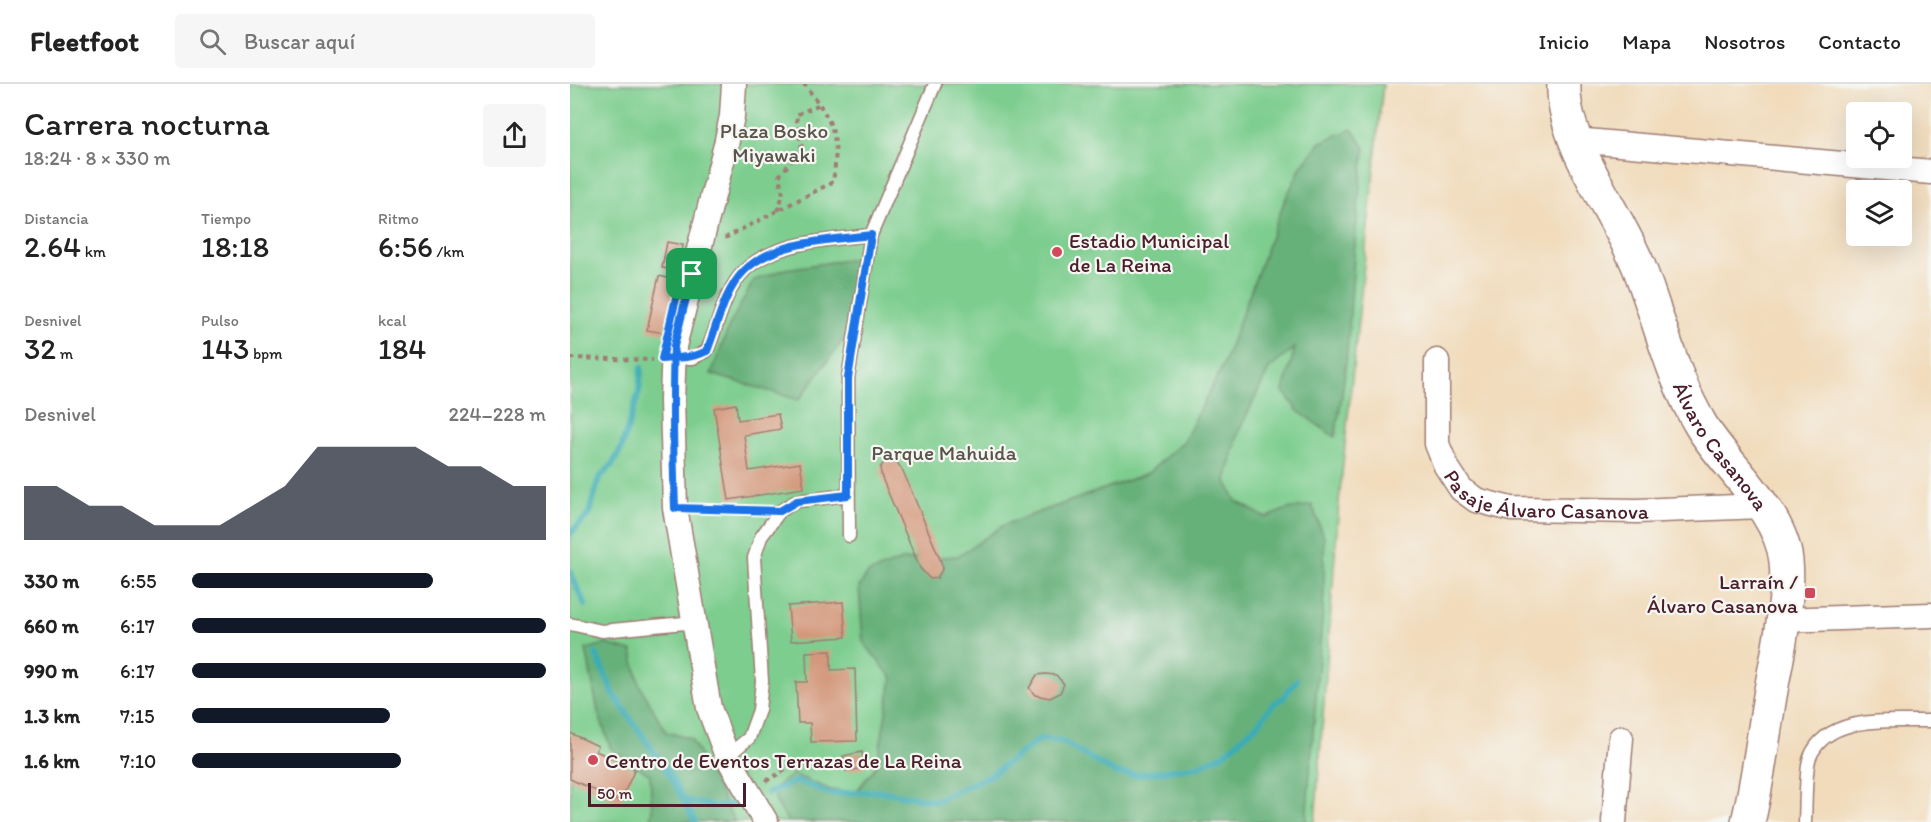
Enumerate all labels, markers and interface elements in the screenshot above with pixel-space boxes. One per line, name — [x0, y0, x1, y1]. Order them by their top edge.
search box — [175, 14, 595, 68]
text: Fleetfoot — [30, 24, 139, 58]
icon: search — [196, 25, 229, 58]
text: Buscar aquí — [244, 28, 355, 55]
text: Inicio — [1539, 29, 1589, 54]
text: Mapa — [1622, 29, 1671, 54]
text: Nosotros — [1704, 29, 1785, 54]
text: Contacto — [1818, 29, 1901, 54]
map controls — [1846, 102, 1912, 246]
button: locate — [1846, 102, 1912, 168]
text: Carrera nocturna — [24, 104, 270, 143]
button: share — [483, 104, 546, 167]
park label: Plaza Bosko Miyawaki — [720, 118, 828, 167]
text: 18:24 · 8 × 330 m — [24, 146, 171, 170]
button: layers — [1846, 180, 1912, 246]
text: Distancia — [24, 209, 89, 228]
text: Tiempo — [201, 209, 251, 228]
text: Ritmo — [378, 209, 419, 228]
text: 2.64 — [24, 228, 81, 265]
text: 18:18 — [201, 228, 269, 265]
text: 6:56 — [378, 228, 433, 265]
place label: Estadio Municipal de La Reina — [1069, 228, 1229, 277]
text: km — [81, 242, 106, 261]
text: /km — [433, 242, 464, 261]
marker: Estadio Municipal de La Reina — [1050, 245, 1064, 259]
pin — [666, 248, 717, 299]
icon: arrive — [675, 257, 708, 290]
text: Desnivel — [24, 311, 82, 330]
text: Pulso — [201, 311, 239, 330]
text: kcal — [378, 311, 406, 330]
text: 32 — [24, 330, 56, 367]
text: 143 — [201, 330, 249, 367]
text: 184 — [378, 330, 426, 367]
text: m — [56, 344, 73, 363]
text: bpm — [249, 344, 283, 363]
street label: Álvaro Casanova — [1668, 378, 1774, 515]
text: Desnivel — [24, 402, 96, 426]
text: 224–228 m — [448, 402, 546, 426]
park label: Parque Mahuida — [871, 440, 1017, 465]
street label: Pasaje Álvaro Casanova — [1439, 465, 1649, 524]
text: 330 m — [24, 569, 79, 593]
text: 6:55 — [120, 569, 156, 593]
place label: Larraín / Álvaro Casanova — [1647, 569, 1798, 618]
marker: Larraín / Álvaro Casanova — [1803, 586, 1817, 600]
text: 660 m — [24, 614, 79, 638]
text: 6:17 — [120, 614, 155, 638]
text: 990 m — [24, 659, 79, 683]
text: 6:17 — [120, 659, 155, 683]
text: 1.3 km — [24, 704, 80, 728]
text: 7:15 — [120, 704, 155, 728]
place label: Centro de Eventos Terrazas de La Reina — [605, 748, 962, 773]
text: 1.6 km — [24, 749, 80, 773]
text: 7:10 — [120, 749, 156, 773]
marker: Centro de Eventos Terrazas de La Reina — [586, 753, 600, 767]
scale bar — [588, 780, 746, 808]
text: 50 m — [597, 784, 632, 803]

